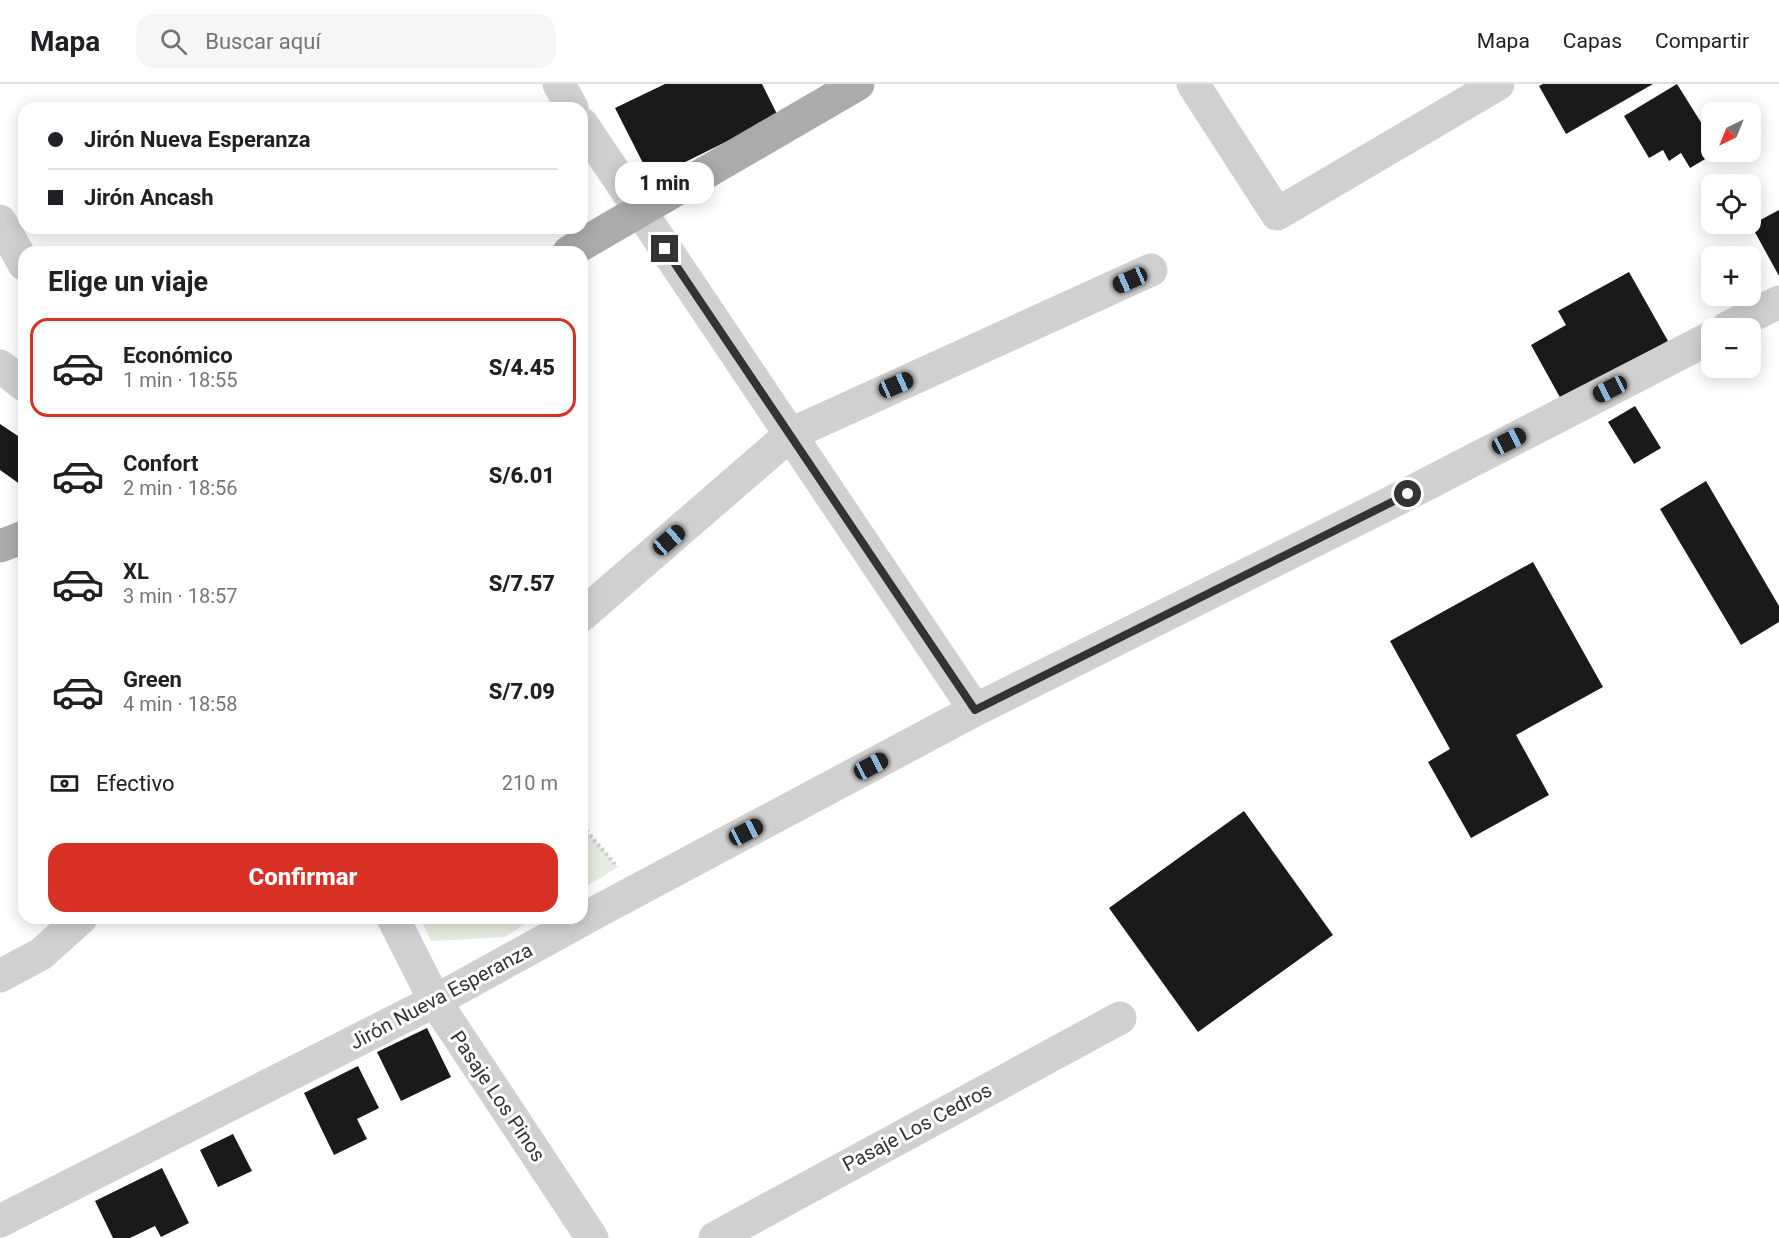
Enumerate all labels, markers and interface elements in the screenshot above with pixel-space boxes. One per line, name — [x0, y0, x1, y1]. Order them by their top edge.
search box — [136, 14, 556, 68]
text: Mapa — [30, 25, 100, 58]
icon: search — [157, 25, 190, 58]
text: Buscar aquí — [205, 29, 321, 54]
text: Mapa — [1477, 29, 1530, 53]
text: Capas — [1563, 29, 1622, 53]
text: Compartir — [1655, 29, 1749, 53]
north arrow — [1701, 102, 1761, 162]
map controls — [1701, 102, 1761, 378]
text: Jirón Nueva Esperanza — [84, 127, 311, 152]
callout: 1 min — [616, 162, 714, 204]
text: 1 min — [639, 171, 690, 195]
button: locate — [1701, 174, 1761, 234]
text: Jirón Ancash — [84, 185, 214, 210]
route end — [651, 235, 678, 262]
button: + — [1701, 246, 1761, 306]
car — [1110, 264, 1150, 296]
text: Elige un viaje — [48, 266, 208, 298]
button: − — [1701, 318, 1761, 378]
icon: car — [51, 341, 105, 395]
text: Económico — [123, 343, 233, 368]
text: S/4.45 — [489, 355, 555, 380]
text: 1 min · 18:55 — [123, 368, 238, 392]
car — [876, 369, 916, 401]
car — [1590, 373, 1630, 405]
car — [1489, 425, 1529, 457]
icon: car — [51, 449, 105, 503]
text: Confort — [123, 451, 198, 476]
text: S/6.01 — [489, 463, 555, 488]
text: 2 min · 18:56 — [123, 476, 238, 500]
route start — [1394, 480, 1421, 507]
car — [650, 521, 688, 559]
icon: car — [51, 557, 105, 611]
text: XL — [123, 559, 149, 584]
text: S/7.57 — [489, 571, 555, 596]
text: 3 min · 18:57 — [123, 584, 238, 608]
icon: car — [51, 665, 105, 719]
text: Green — [123, 667, 182, 692]
text: S/7.09 — [489, 679, 555, 704]
text: 4 min · 18:58 — [123, 692, 238, 716]
car — [851, 750, 891, 782]
icon: cash — [48, 767, 81, 800]
text: Efectivo — [96, 771, 174, 796]
text: 210 m — [502, 771, 558, 795]
car — [726, 816, 766, 848]
button: Confirmar — [48, 843, 558, 912]
street label: Jirón Nueva Esperanza — [345, 938, 537, 1054]
street label: Pasaje Los Pinos — [445, 1026, 551, 1166]
street label: Pasaje Los Cedros — [838, 1078, 996, 1176]

